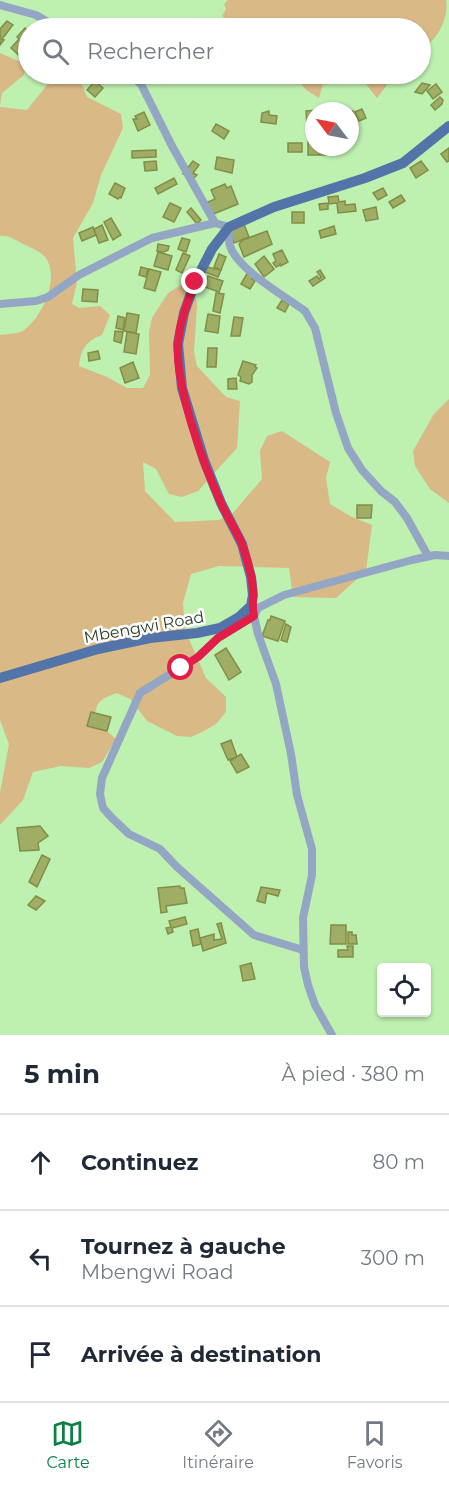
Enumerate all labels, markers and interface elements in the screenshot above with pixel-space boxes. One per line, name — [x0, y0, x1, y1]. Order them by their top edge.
search box — [18, 18, 431, 84]
icon: search — [39, 35, 72, 68]
text: Rechercher — [87, 38, 214, 65]
north arrow — [305, 102, 359, 156]
route end — [181, 268, 207, 294]
street label: Mbengwi Road — [82, 607, 206, 647]
route start — [167, 654, 193, 680]
map controls — [377, 963, 431, 1017]
button: locate — [377, 963, 431, 1017]
text: 5 min — [24, 1058, 100, 1090]
text: À pied · 380 m — [282, 1062, 425, 1086]
icon: ahead — [24, 1146, 57, 1179]
text: Continuez — [81, 1149, 198, 1176]
text: 80 m — [373, 1150, 425, 1174]
text: Tournez à gauche — [81, 1233, 286, 1260]
icon: left — [24, 1242, 57, 1275]
text: 300 m — [361, 1246, 425, 1270]
text: Mbengwi Road — [81, 1260, 233, 1284]
icon: arrive — [24, 1338, 57, 1371]
text: Arrivée à destination — [81, 1341, 321, 1368]
tab: Carte — [46, 1417, 90, 1472]
tab: Itinéraire — [182, 1417, 254, 1472]
tab: Favoris — [347, 1417, 403, 1472]

